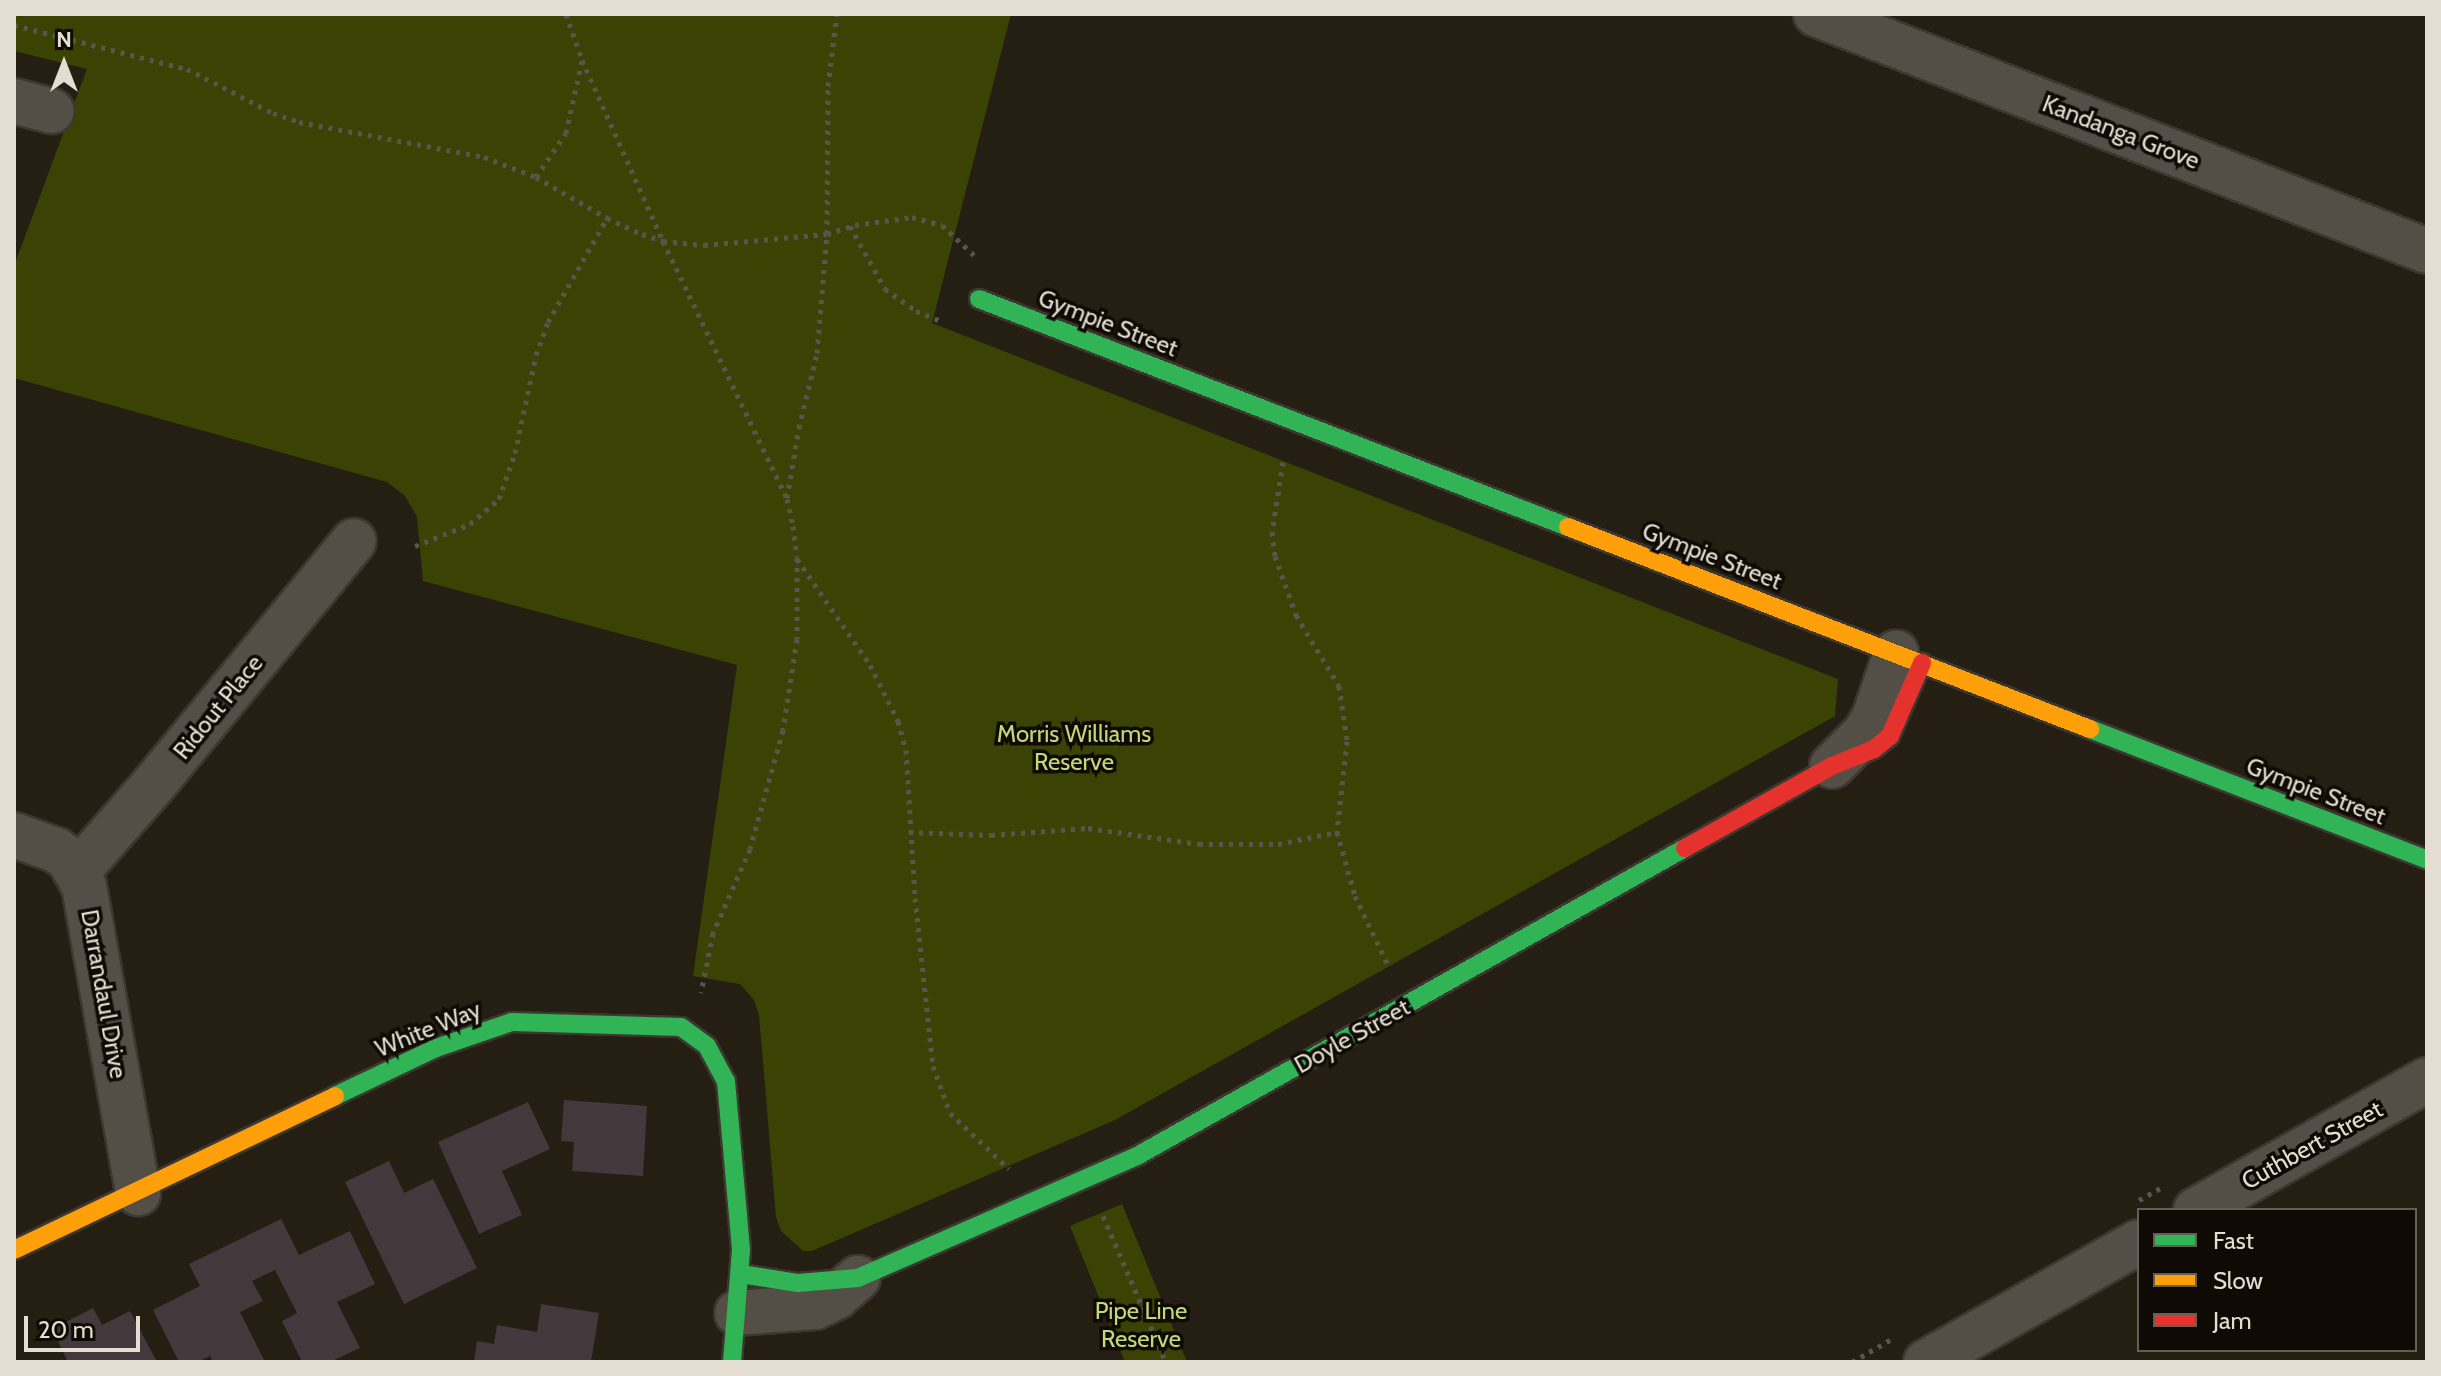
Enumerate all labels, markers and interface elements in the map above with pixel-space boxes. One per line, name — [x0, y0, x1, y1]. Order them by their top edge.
north arrow — [24, 24, 104, 104]
text: N — [56, 26, 72, 53]
street label: Kandanga Grove — [2038, 89, 2204, 175]
street label: Gympie Street — [1034, 283, 1182, 363]
street label: Gympie Street — [1638, 516, 1786, 596]
street label: Ridout Place — [167, 649, 269, 765]
park label: Morris Williams Reserve — [997, 720, 1151, 776]
street label: Gympie Street — [2242, 751, 2390, 831]
street label: Darrandaul Drive — [75, 907, 133, 1081]
street label: Doyle Street — [1289, 993, 1415, 1079]
street label: White Way — [371, 995, 485, 1063]
street label: Cuthbert Street — [2237, 1094, 2387, 1196]
legend — [2137, 1208, 2417, 1352]
text: Fast — [2213, 1226, 2254, 1255]
text: Slow — [2213, 1266, 2263, 1295]
park label: Pipe Line Reserve — [1095, 1297, 1187, 1353]
scale bar — [28, 1300, 144, 1350]
text: Jam — [2213, 1306, 2251, 1335]
text: 20 m — [38, 1315, 94, 1344]

